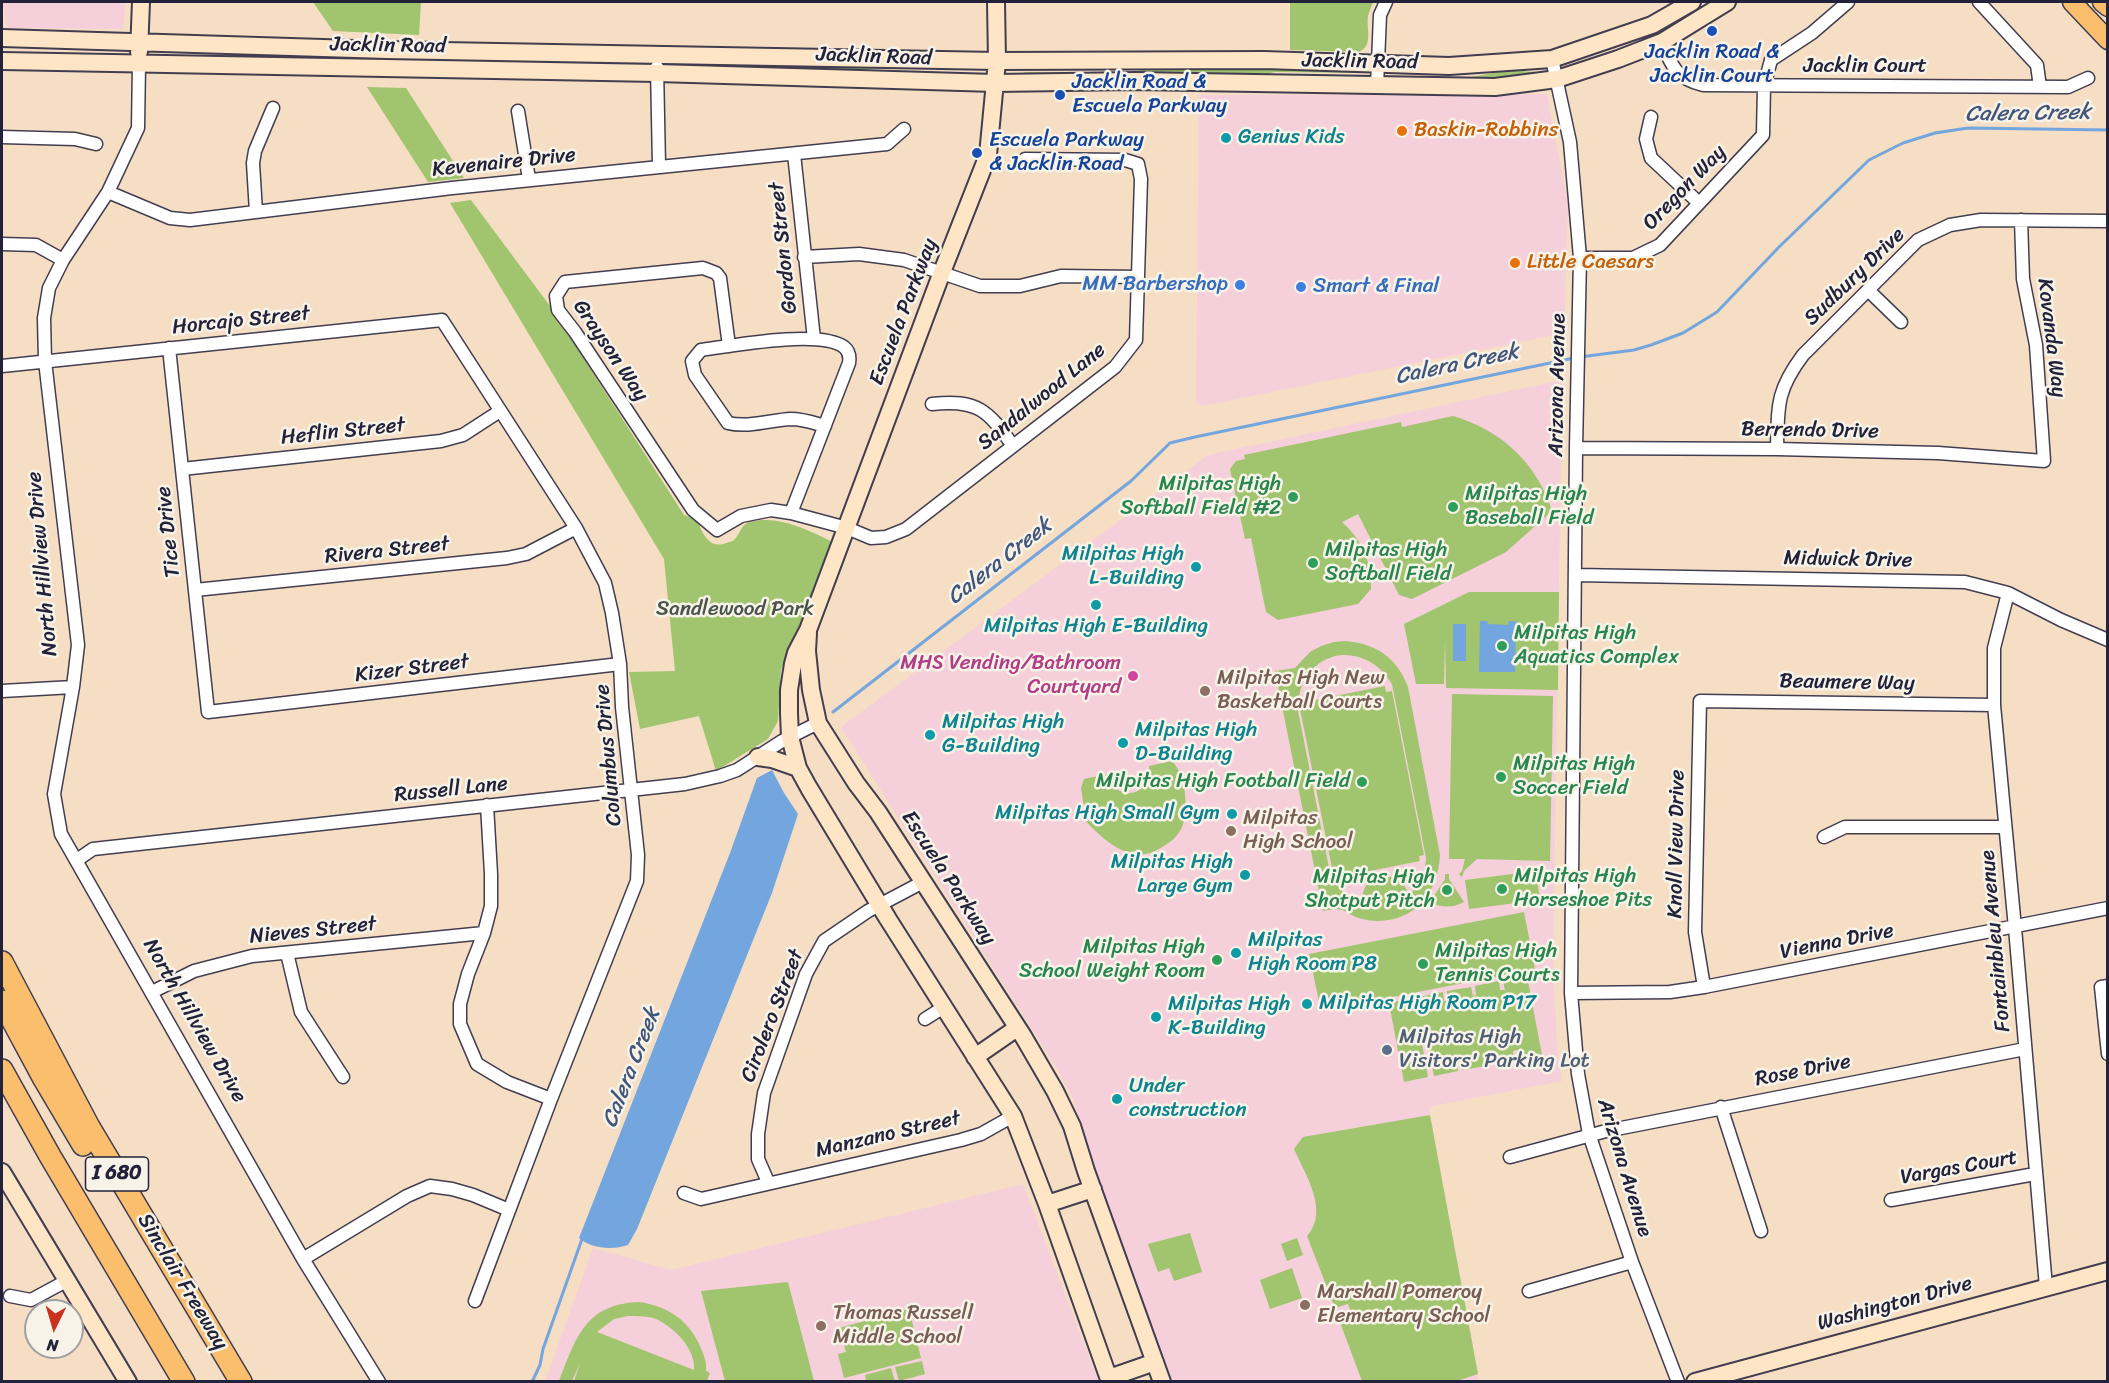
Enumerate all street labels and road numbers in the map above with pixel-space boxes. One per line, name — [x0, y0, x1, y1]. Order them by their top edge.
street label: Jacklin Road — [330, 32, 446, 60]
street label: Jacklin Road — [816, 42, 932, 72]
street label: Jacklin Road — [1302, 48, 1418, 76]
street label: Jacklin Court — [1803, 54, 1927, 80]
street label: Oregon Way — [1638, 140, 1732, 236]
street label: Kevenaire Drive — [431, 143, 577, 183]
street label: Gordon Street — [765, 181, 803, 315]
street label: Sudbury Drive — [1799, 223, 1911, 331]
street label: Escuela Parkway — [864, 235, 944, 389]
street label: Kovanda Way — [2031, 277, 2071, 399]
street label: Grayson Way — [567, 296, 653, 406]
street label: Horcajo Street — [171, 301, 311, 341]
street label: Arizona Avenue — [1544, 313, 1572, 457]
street label: Sandalwood Lane — [973, 338, 1111, 456]
street label: Heflin Street — [280, 413, 406, 451]
street label: Berrendo Drive — [1741, 417, 1879, 445]
street label: North Hillview Drive — [22, 471, 64, 657]
street label: Tice Drive — [152, 485, 186, 579]
street label: Rivera Street — [324, 532, 450, 570]
street label: Midwick Drive — [1783, 546, 1913, 574]
street label: Kizer Street — [354, 650, 470, 688]
street label: Beaumere Way — [1779, 669, 1915, 697]
street label: Columbus Drive — [590, 683, 628, 827]
street label: Knoll View Drive — [1663, 769, 1691, 919]
street label: Russell Lane — [393, 772, 509, 808]
street label: Escuela Parkway — [895, 806, 1001, 950]
street label: Fontainbleu Avenue — [1975, 849, 2017, 1033]
street label: Nieves Street — [248, 912, 378, 950]
street label: Vienna Drive — [1778, 919, 1896, 965]
street label: North Hillview Drive — [137, 934, 251, 1108]
street label: Cirolero Street — [736, 946, 810, 1086]
street label: Rose Drive — [1753, 1049, 1853, 1093]
street label: Arizona Avenue — [1591, 1096, 1657, 1240]
street label: Manzano Street — [813, 1106, 963, 1164]
street label: Vargas Court — [1899, 1145, 2019, 1191]
road number: I 680 — [86, 1157, 148, 1191]
street label: Sinclair Freeway — [131, 1209, 233, 1355]
street label: Washington Drive — [1815, 1271, 1975, 1337]

